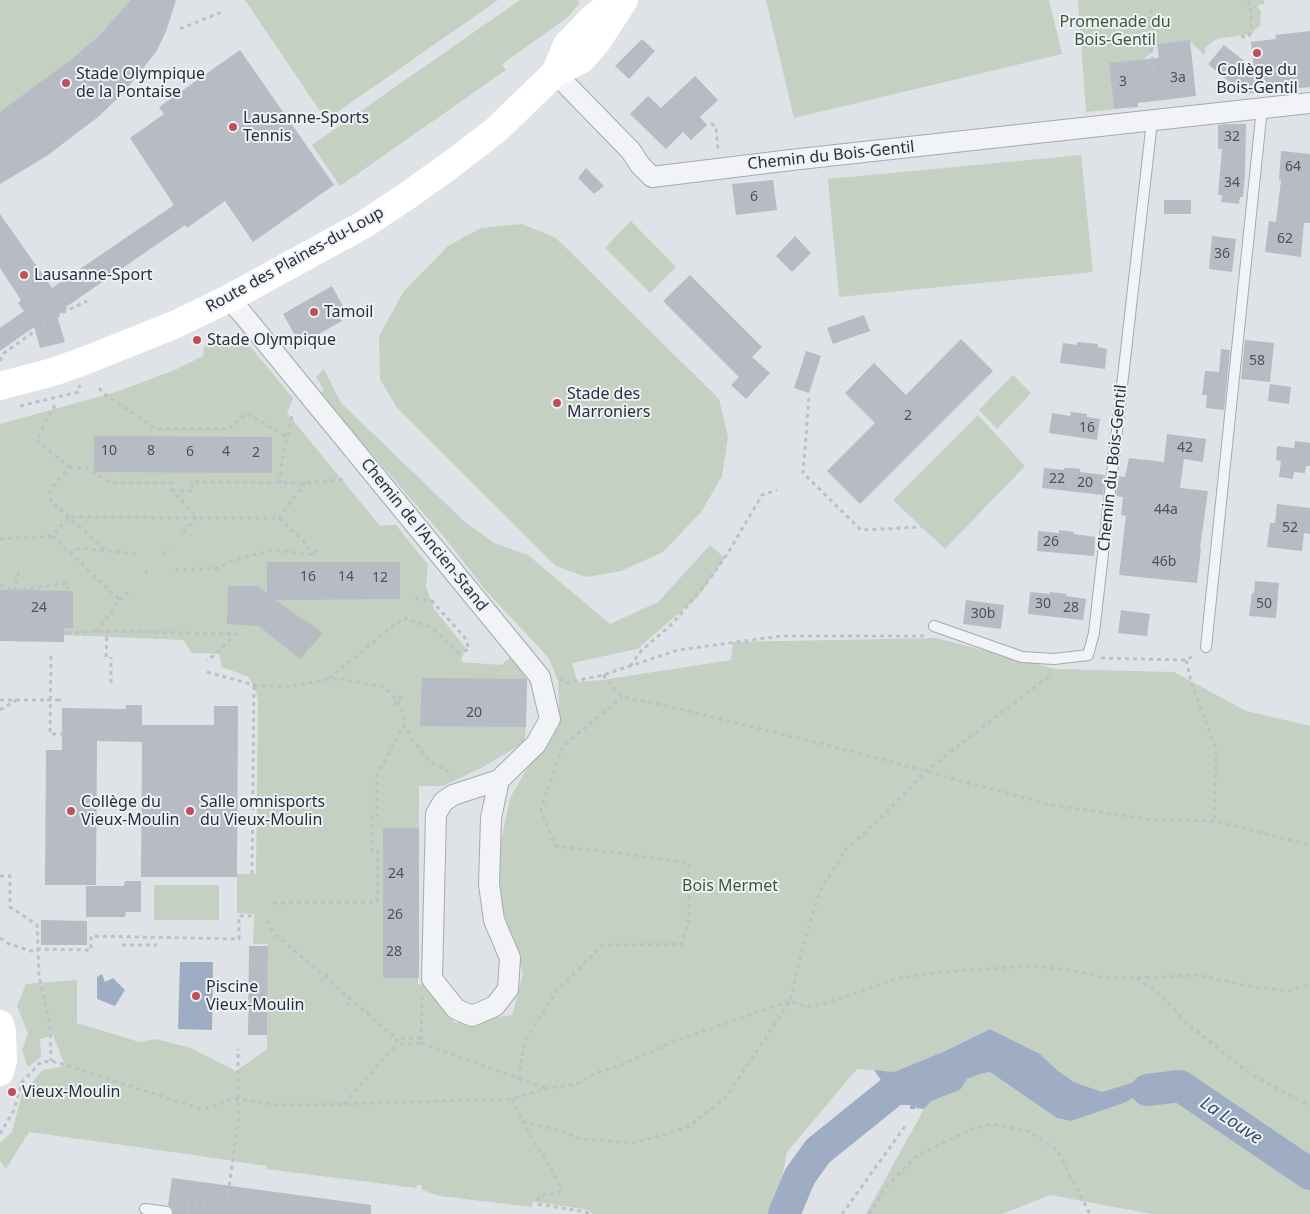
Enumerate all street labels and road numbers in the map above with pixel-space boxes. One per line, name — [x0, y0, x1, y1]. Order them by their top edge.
street label: Chemin du Bois-Gentil — [747, 138, 915, 174]
street label: Route des Plaines-du-Loup — [203, 203, 387, 317]
street label: Chemin du Bois-Gentil — [1095, 384, 1131, 552]
street label: Chemin de l'Ancien-Stand — [356, 455, 492, 615]

